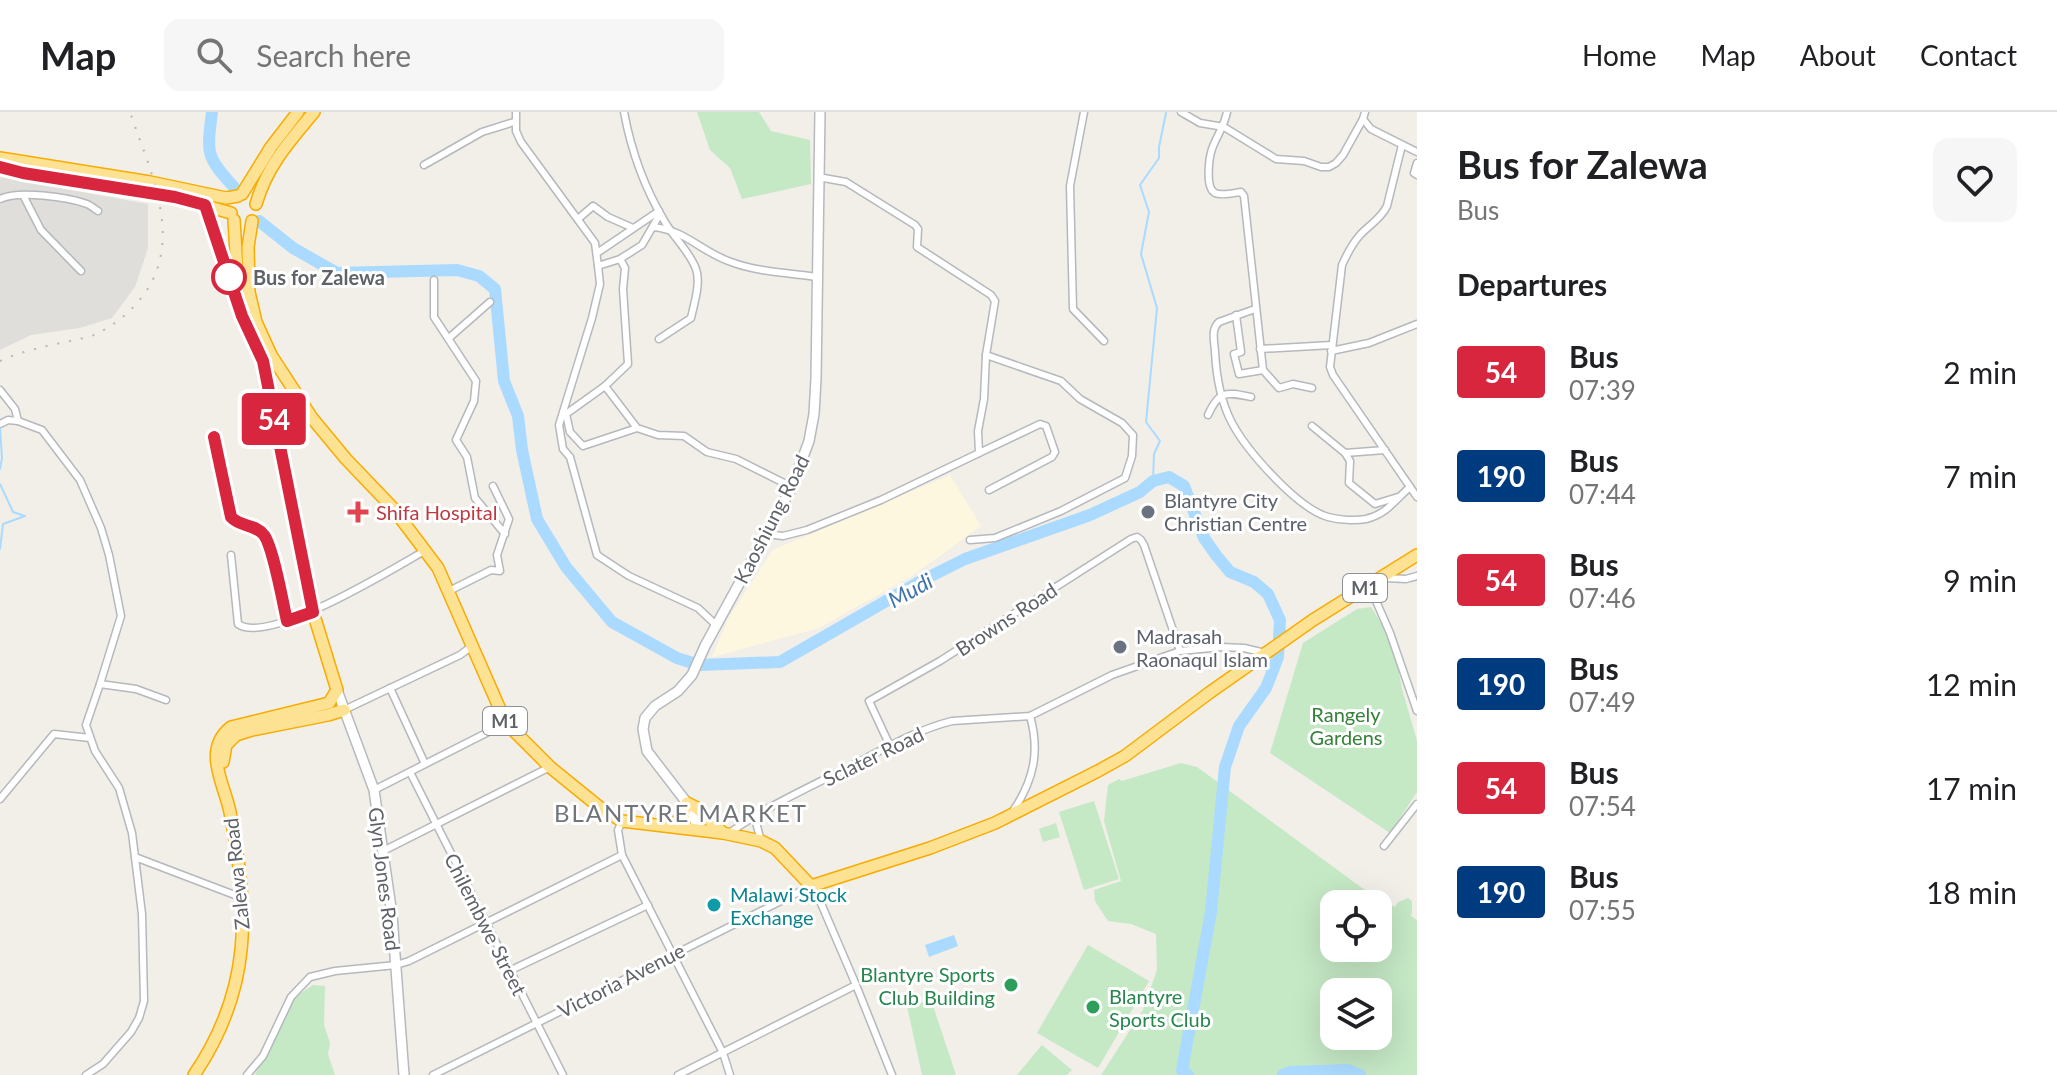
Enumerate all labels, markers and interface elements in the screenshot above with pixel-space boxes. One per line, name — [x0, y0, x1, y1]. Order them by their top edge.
search box — [164, 19, 724, 91]
text: Map — [40, 32, 116, 78]
icon: search — [192, 33, 236, 77]
text: Search here — [256, 37, 411, 73]
text: Home — [1582, 38, 1657, 72]
text: Map — [1701, 38, 1756, 72]
text: About — [1800, 38, 1876, 72]
text: Contact — [1920, 38, 2017, 72]
button: heart — [1933, 138, 2017, 222]
text: Bus for Zalewa — [1457, 141, 1708, 187]
text: Bus — [1457, 194, 1499, 226]
marker: Bus for Zalewa — [212, 260, 246, 294]
place label: Bus for Zalewa — [253, 265, 385, 289]
text: Departures — [1457, 266, 1607, 302]
text: Bus — [1569, 338, 1619, 374]
text: 2 min — [1943, 354, 2017, 390]
text: 54 — [1485, 355, 1517, 389]
text: 07:39 — [1569, 374, 1636, 406]
line badge: 54 — [238, 393, 310, 445]
text: 54 — [258, 402, 290, 436]
text: Bus — [1569, 442, 1619, 478]
street label: Kaoshiung Road — [728, 451, 814, 587]
text: 7 min — [1943, 458, 2017, 494]
text: 190 — [1477, 459, 1525, 493]
text: 07:44 — [1569, 478, 1636, 510]
place label: Blantyre City Christian Centre — [1164, 488, 1307, 535]
place label: Shifa Hospital — [376, 500, 497, 524]
marker: Shifa Hospital — [347, 501, 369, 523]
marker: Blantyre City Christian Centre — [1139, 503, 1157, 521]
text: Bus — [1569, 546, 1619, 582]
text: 9 min — [1943, 562, 2017, 598]
text: 54 — [1485, 563, 1517, 597]
water label: Mudi — [883, 567, 937, 613]
road number: M1 — [1343, 574, 1387, 602]
street label: Browns Road — [951, 577, 1061, 661]
text: 07:46 — [1569, 582, 1636, 614]
place label: Madrasah Raonaqul Islam — [1136, 624, 1268, 671]
marker: Madrasah Raonaqul Islam — [1111, 638, 1129, 656]
text: Bus — [1569, 650, 1619, 686]
text: 12 min — [1926, 666, 2017, 702]
text: 190 — [1477, 667, 1525, 701]
text: 07:49 — [1569, 686, 1636, 718]
park label: Rangely Gardens — [1310, 702, 1382, 749]
road number: M1 — [483, 707, 527, 735]
street label: Sclater Road — [819, 721, 927, 791]
text: Bus — [1569, 754, 1619, 790]
text: 17 min — [1926, 770, 2017, 806]
text: 54 — [1485, 771, 1517, 805]
text: 07:54 — [1569, 790, 1636, 822]
district label: BLANTYRE MARKET — [554, 798, 808, 827]
street label: Glyn Jones Road — [364, 806, 406, 952]
street label: Zalewa Road — [218, 817, 254, 931]
street label: Chilembwe Street — [440, 849, 532, 999]
text: Bus — [1569, 858, 1619, 894]
text: 18 min — [1926, 874, 2017, 910]
text: 190 — [1477, 875, 1525, 909]
place label: Malawi Stock Exchange — [730, 882, 848, 929]
map controls — [1320, 890, 1392, 1050]
button: locate — [1320, 890, 1392, 962]
text: 07:55 — [1569, 894, 1636, 926]
marker: Malawi Stock Exchange — [705, 896, 723, 914]
street label: Victoria Avenue — [554, 938, 688, 1022]
place label: Blantyre Sports Club Building — [860, 962, 995, 1009]
marker: Blantyre Sports Club Building — [1002, 976, 1020, 994]
button: layers — [1320, 978, 1392, 1050]
place label: Blantyre Sports Club — [1109, 984, 1211, 1031]
marker: Blantyre Sports Club — [1084, 998, 1102, 1016]

